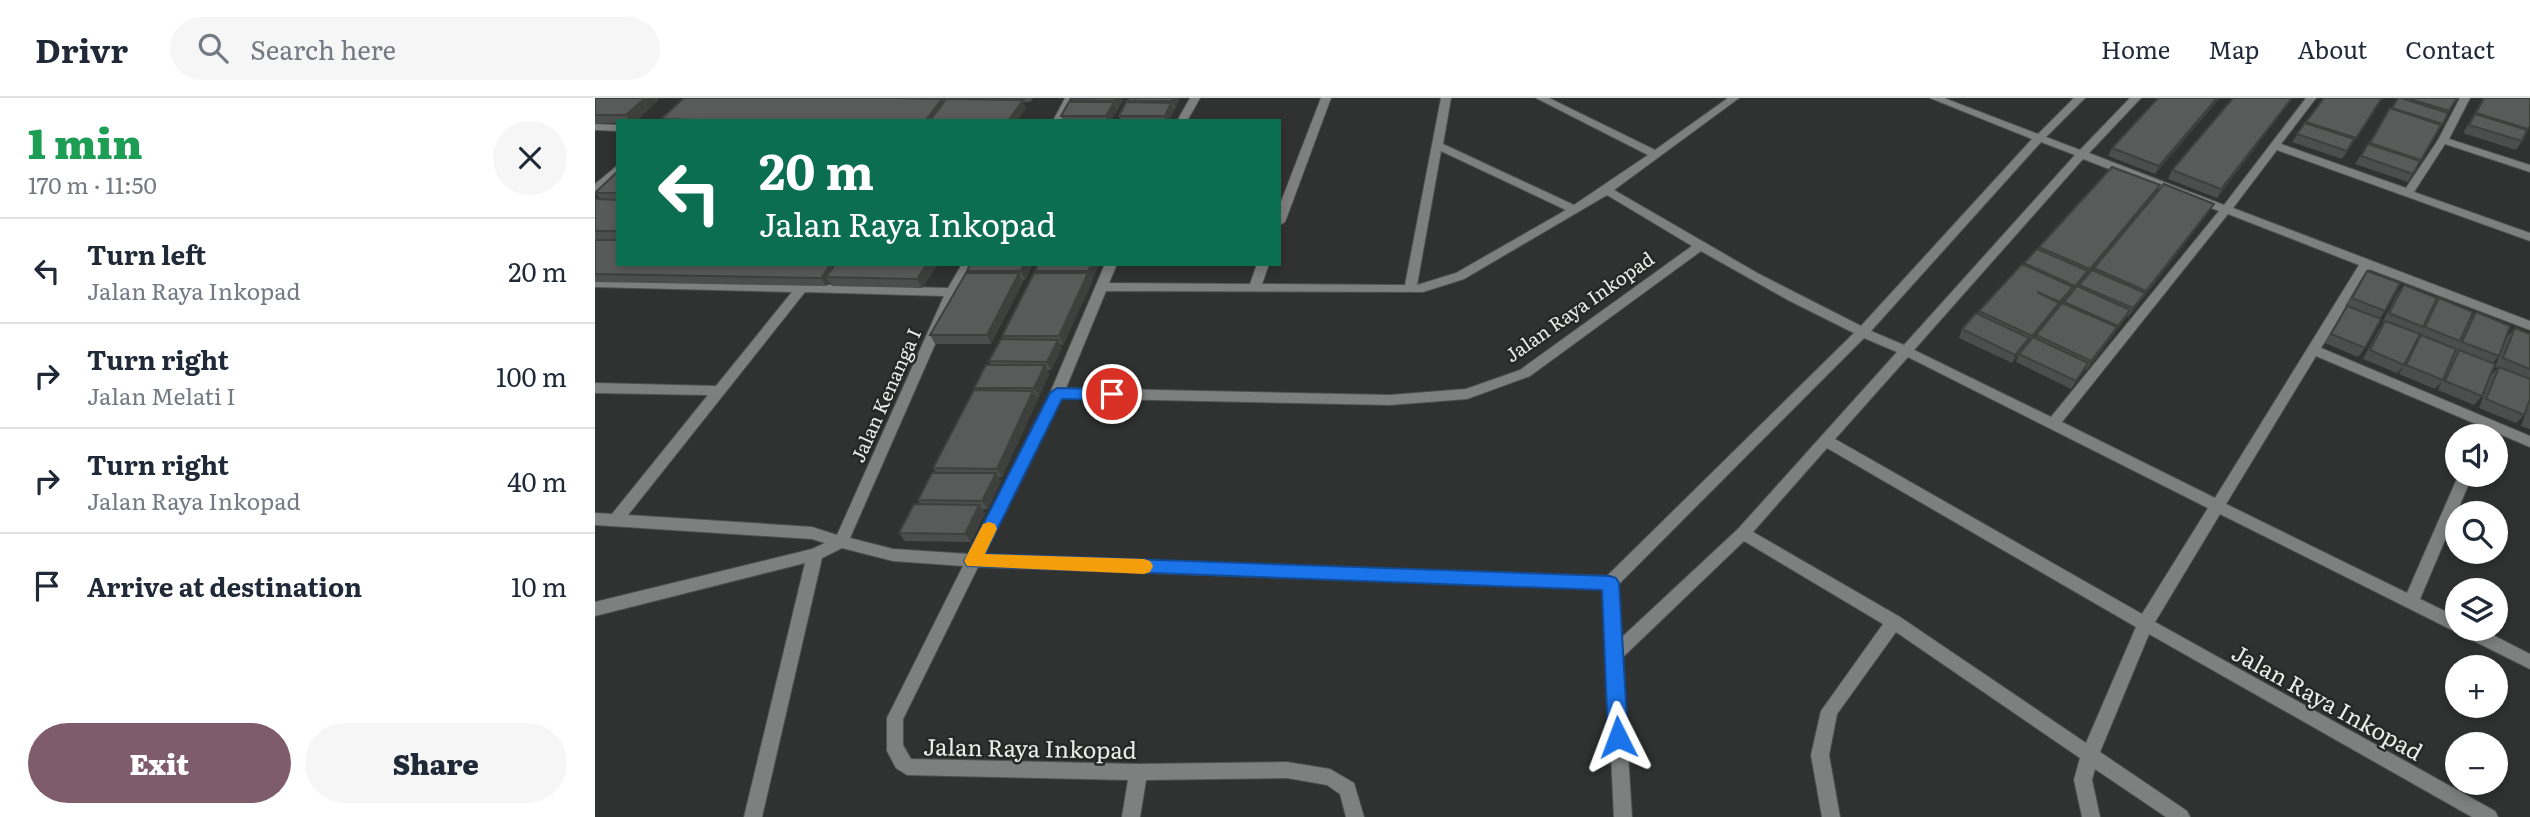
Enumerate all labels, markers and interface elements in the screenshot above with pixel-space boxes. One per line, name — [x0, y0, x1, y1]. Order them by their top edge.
search box — [170, 17, 660, 80]
text: Drivr — [35, 24, 128, 73]
icon: search — [194, 29, 232, 67]
text: Search here — [250, 29, 396, 68]
text: Home — [2101, 31, 2170, 66]
text: Map — [2208, 31, 2259, 66]
text: About — [2297, 31, 2367, 66]
text: Contact — [2405, 31, 2495, 66]
text: 1 min — [28, 110, 143, 172]
button: close — [493, 121, 567, 195]
text: 20 m — [759, 132, 874, 205]
icon: left — [644, 147, 735, 238]
text: 170 m · 11:50 — [28, 167, 157, 201]
text: Jalan Raya Inkopad — [759, 199, 1056, 247]
text: Turn left — [87, 234, 206, 273]
street label: Jalan Raya Inkopad — [1499, 244, 1660, 368]
text: 20 m — [508, 251, 567, 290]
icon: left — [28, 252, 66, 290]
text: Jalan Raya Inkopad — [87, 273, 301, 307]
street label: Jalan Kenanga I — [843, 324, 927, 466]
text: Turn right — [87, 339, 229, 378]
text: 100 m — [496, 356, 567, 395]
icon: right — [28, 357, 66, 395]
pin — [1082, 364, 1142, 424]
icon: arrive — [1093, 375, 1131, 413]
text: Jalan Melati I — [87, 378, 236, 412]
map controls — [2445, 424, 2508, 795]
button: sound — [2445, 424, 2508, 487]
text: Turn right — [87, 444, 229, 483]
text: 40 m — [507, 461, 567, 500]
icon: right — [28, 462, 66, 500]
text: Jalan Raya Inkopad — [87, 483, 301, 517]
button: search — [2445, 501, 2508, 564]
text: Arrive at destination — [87, 566, 362, 605]
text: 10 m — [511, 566, 567, 605]
icon: arrive — [28, 567, 66, 605]
button: layers — [2445, 578, 2508, 641]
street label: Jalan Raya Inkopad — [2226, 634, 2430, 768]
button: + — [2445, 655, 2508, 718]
position arrow — [1581, 700, 1655, 774]
button: Exit — [28, 723, 291, 803]
button: Share — [305, 723, 567, 803]
street label: Jalan Raya Inkopad — [923, 728, 1137, 766]
button: − — [2445, 732, 2508, 795]

